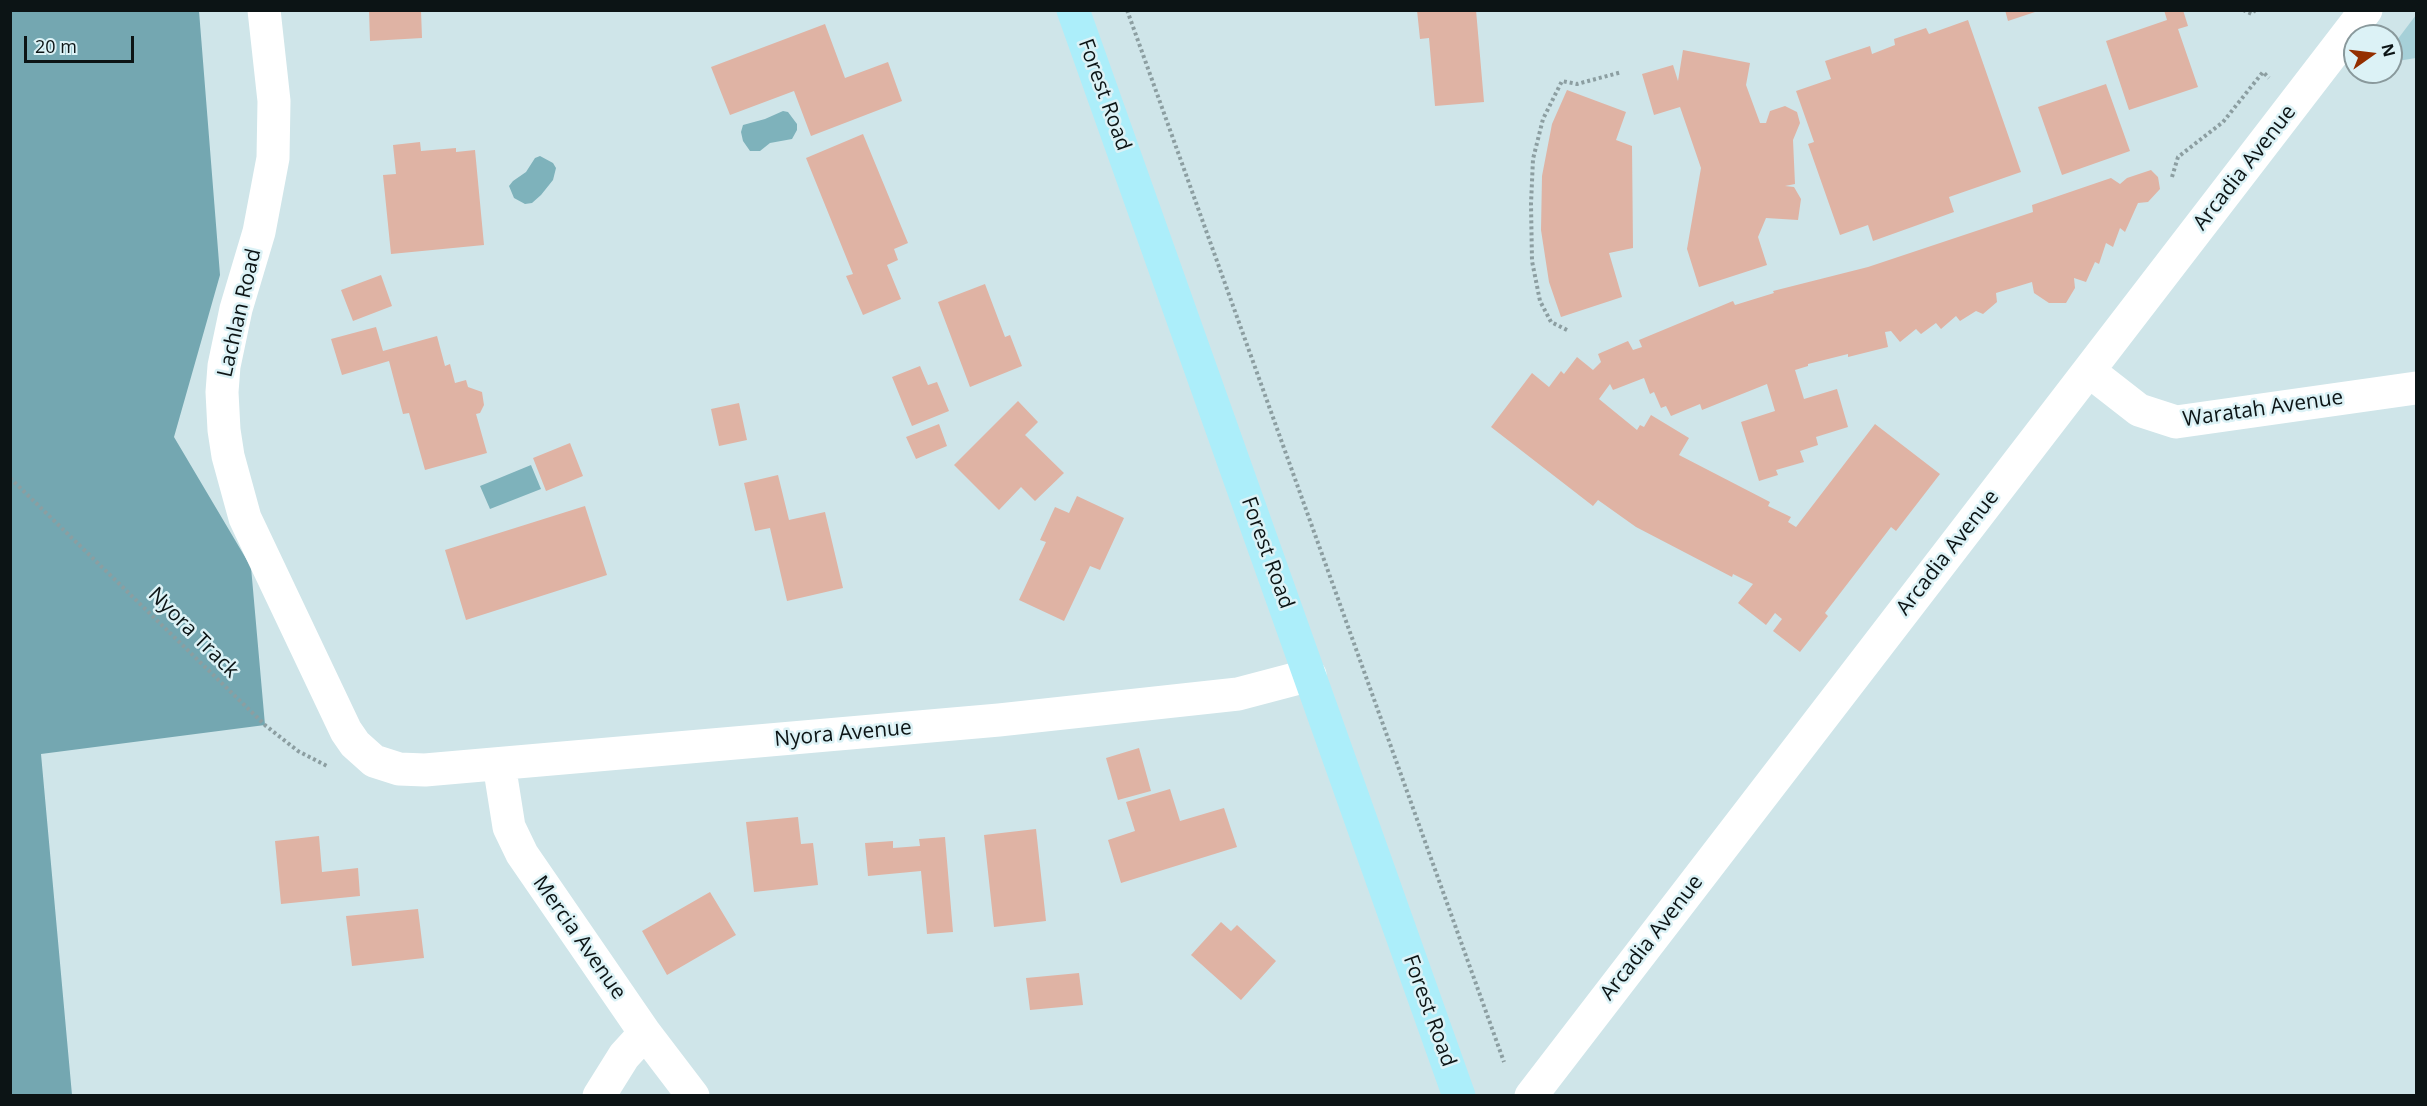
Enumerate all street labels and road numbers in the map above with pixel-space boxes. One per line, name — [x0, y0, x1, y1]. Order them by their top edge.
street label: Forest Road — [1072, 36, 1136, 154]
street label: Arcadia Avenue — [2188, 100, 2302, 236]
street label: Lachlan Road — [213, 246, 267, 380]
street label: Waratah Avenue — [2181, 385, 2345, 433]
street label: Arcadia Avenue — [1891, 485, 2005, 621]
street label: Forest Road — [1235, 494, 1299, 612]
street label: Nyora Track — [143, 583, 243, 683]
street label: Nyora Avenue — [773, 715, 913, 753]
street label: Arcadia Avenue — [1595, 870, 1709, 1006]
street label: Mercia Avenue — [527, 871, 631, 1005]
street label: Forest Road — [1397, 952, 1461, 1070]

